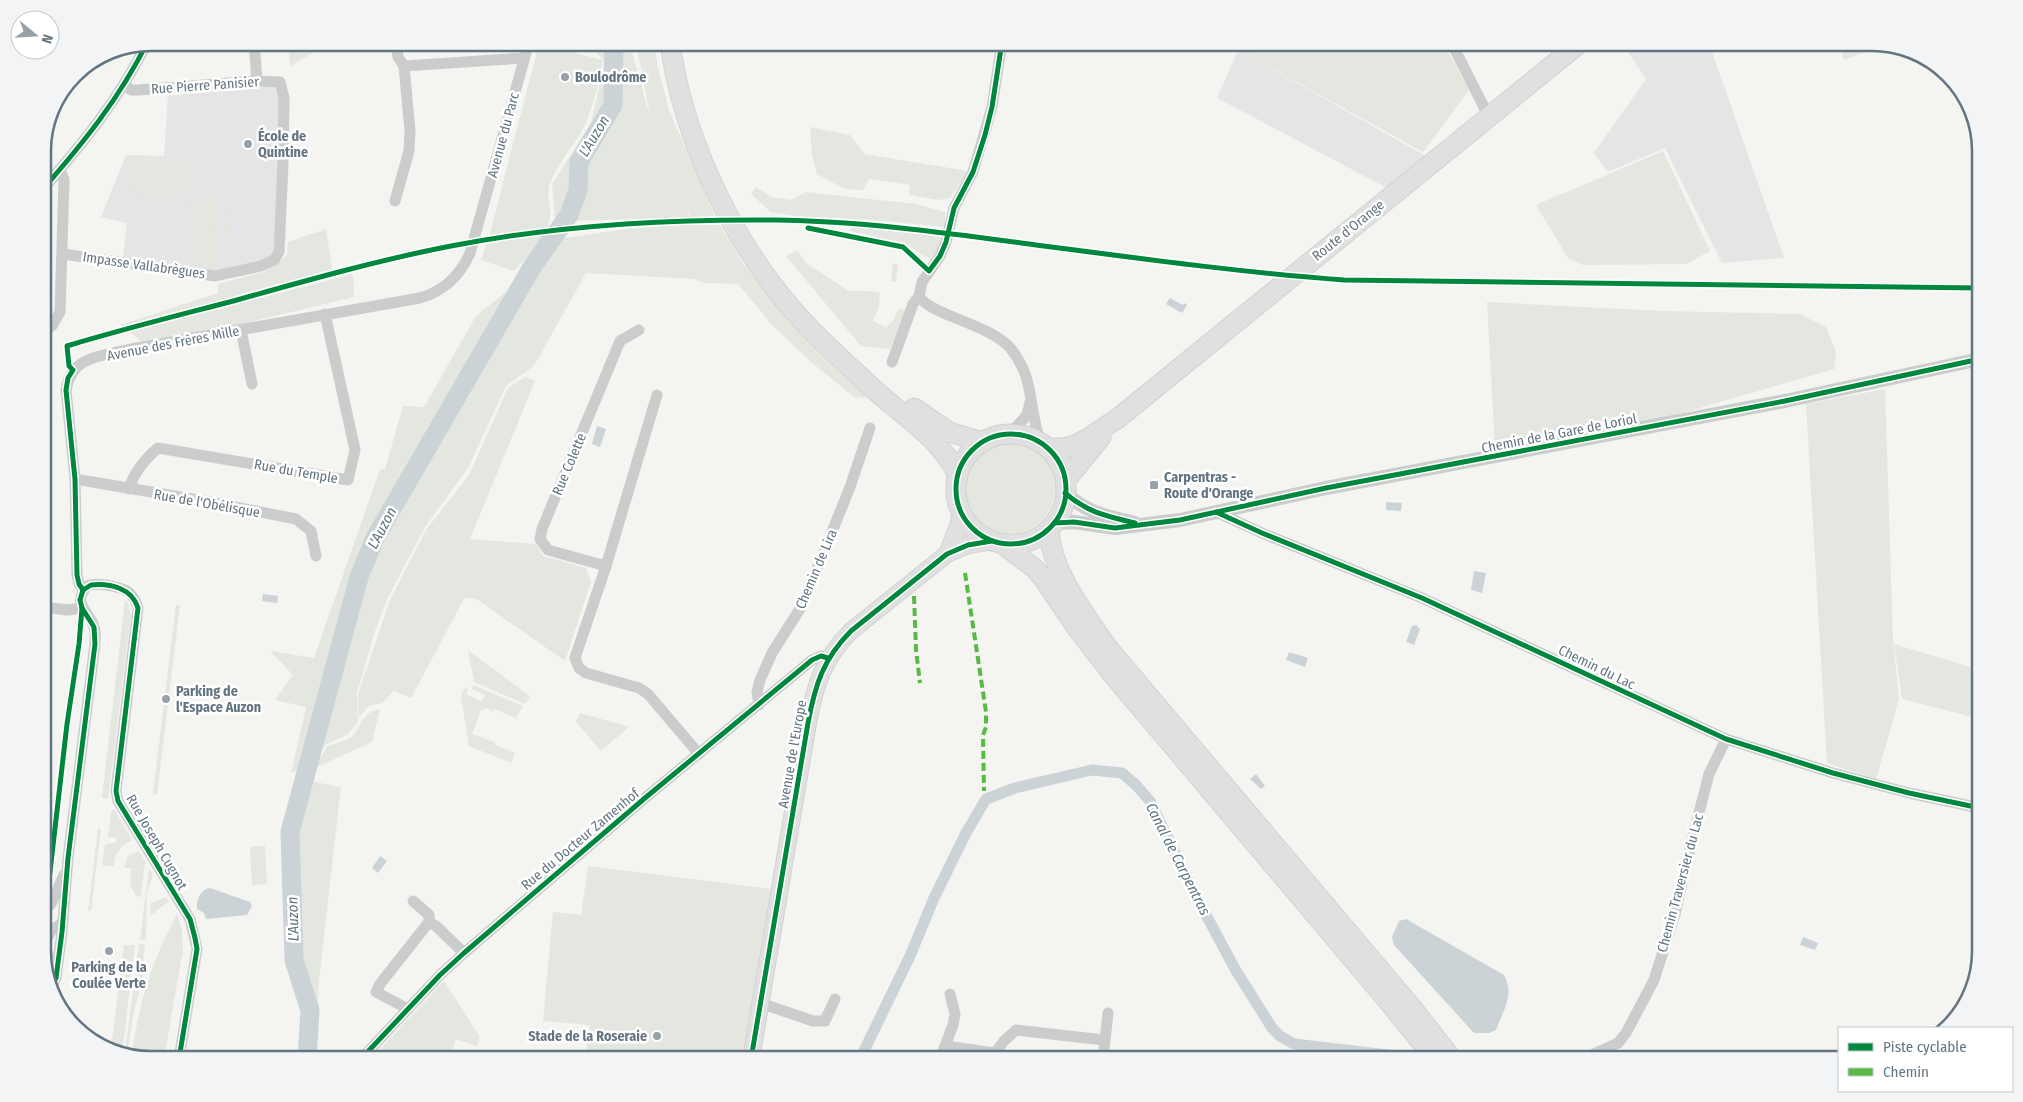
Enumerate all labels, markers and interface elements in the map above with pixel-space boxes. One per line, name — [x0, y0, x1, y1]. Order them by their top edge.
north arrow — [10, 10, 60, 60]
text: N — [38, 32, 56, 45]
place label: Boulodrôme — [575, 69, 646, 86]
marker: Boulodrôme — [559, 71, 571, 83]
street label: Rue Pierre Panisier — [150, 73, 260, 98]
street label: Avenue du Parc — [484, 91, 523, 180]
water label: L'Auzon — [575, 112, 613, 160]
place label: École de Quintine — [258, 127, 308, 161]
marker: École de Quintine — [242, 138, 254, 150]
street label: Route d'Orange — [1309, 196, 1388, 265]
street label: Impasse Vallabrègues — [82, 248, 206, 283]
street label: Avenue des Frères Mille — [105, 322, 241, 365]
street label: Chemin de la Gare de Loriol — [1480, 410, 1638, 457]
street label: Rue Colette — [549, 431, 590, 498]
street label: Rue du Temple — [253, 456, 339, 487]
place label: Carpentras - Route d'Orange — [1164, 469, 1253, 502]
marker: Carpentras - Route d'Orange — [1148, 479, 1160, 491]
street label: Rue de l'Obélisque — [153, 486, 261, 521]
water label: L'Auzon — [364, 504, 400, 552]
street label: Chemin de Lira — [792, 527, 841, 612]
street label: Chemin du Lac — [1556, 642, 1638, 693]
place label: Parking de l'Espace Auzon — [176, 683, 261, 716]
marker: Parking de l'Espace Auzon — [160, 693, 172, 705]
street label: Avenue de l'Europe — [775, 699, 810, 809]
street label: Rue du Docteur Zamenhof — [518, 784, 644, 894]
street label: Rue Joseph Cugnot — [122, 791, 191, 893]
water label: Canal de Carpentras — [1142, 800, 1214, 919]
street label: Chemin Traversier du Lac — [1654, 812, 1707, 954]
water label: L'Auzon — [283, 896, 303, 942]
marker: Parking de la Coulée Verte — [103, 945, 115, 957]
place label: Parking de la Coulée Verte — [71, 959, 147, 992]
legend — [1838, 1027, 2013, 1092]
place label: Stade de la Roseraie — [528, 1028, 647, 1045]
marker: Stade de la Roseraie — [651, 1030, 663, 1042]
text: Piste cyclable — [1883, 1038, 1967, 1056]
text: Chemin — [1883, 1063, 1929, 1081]

